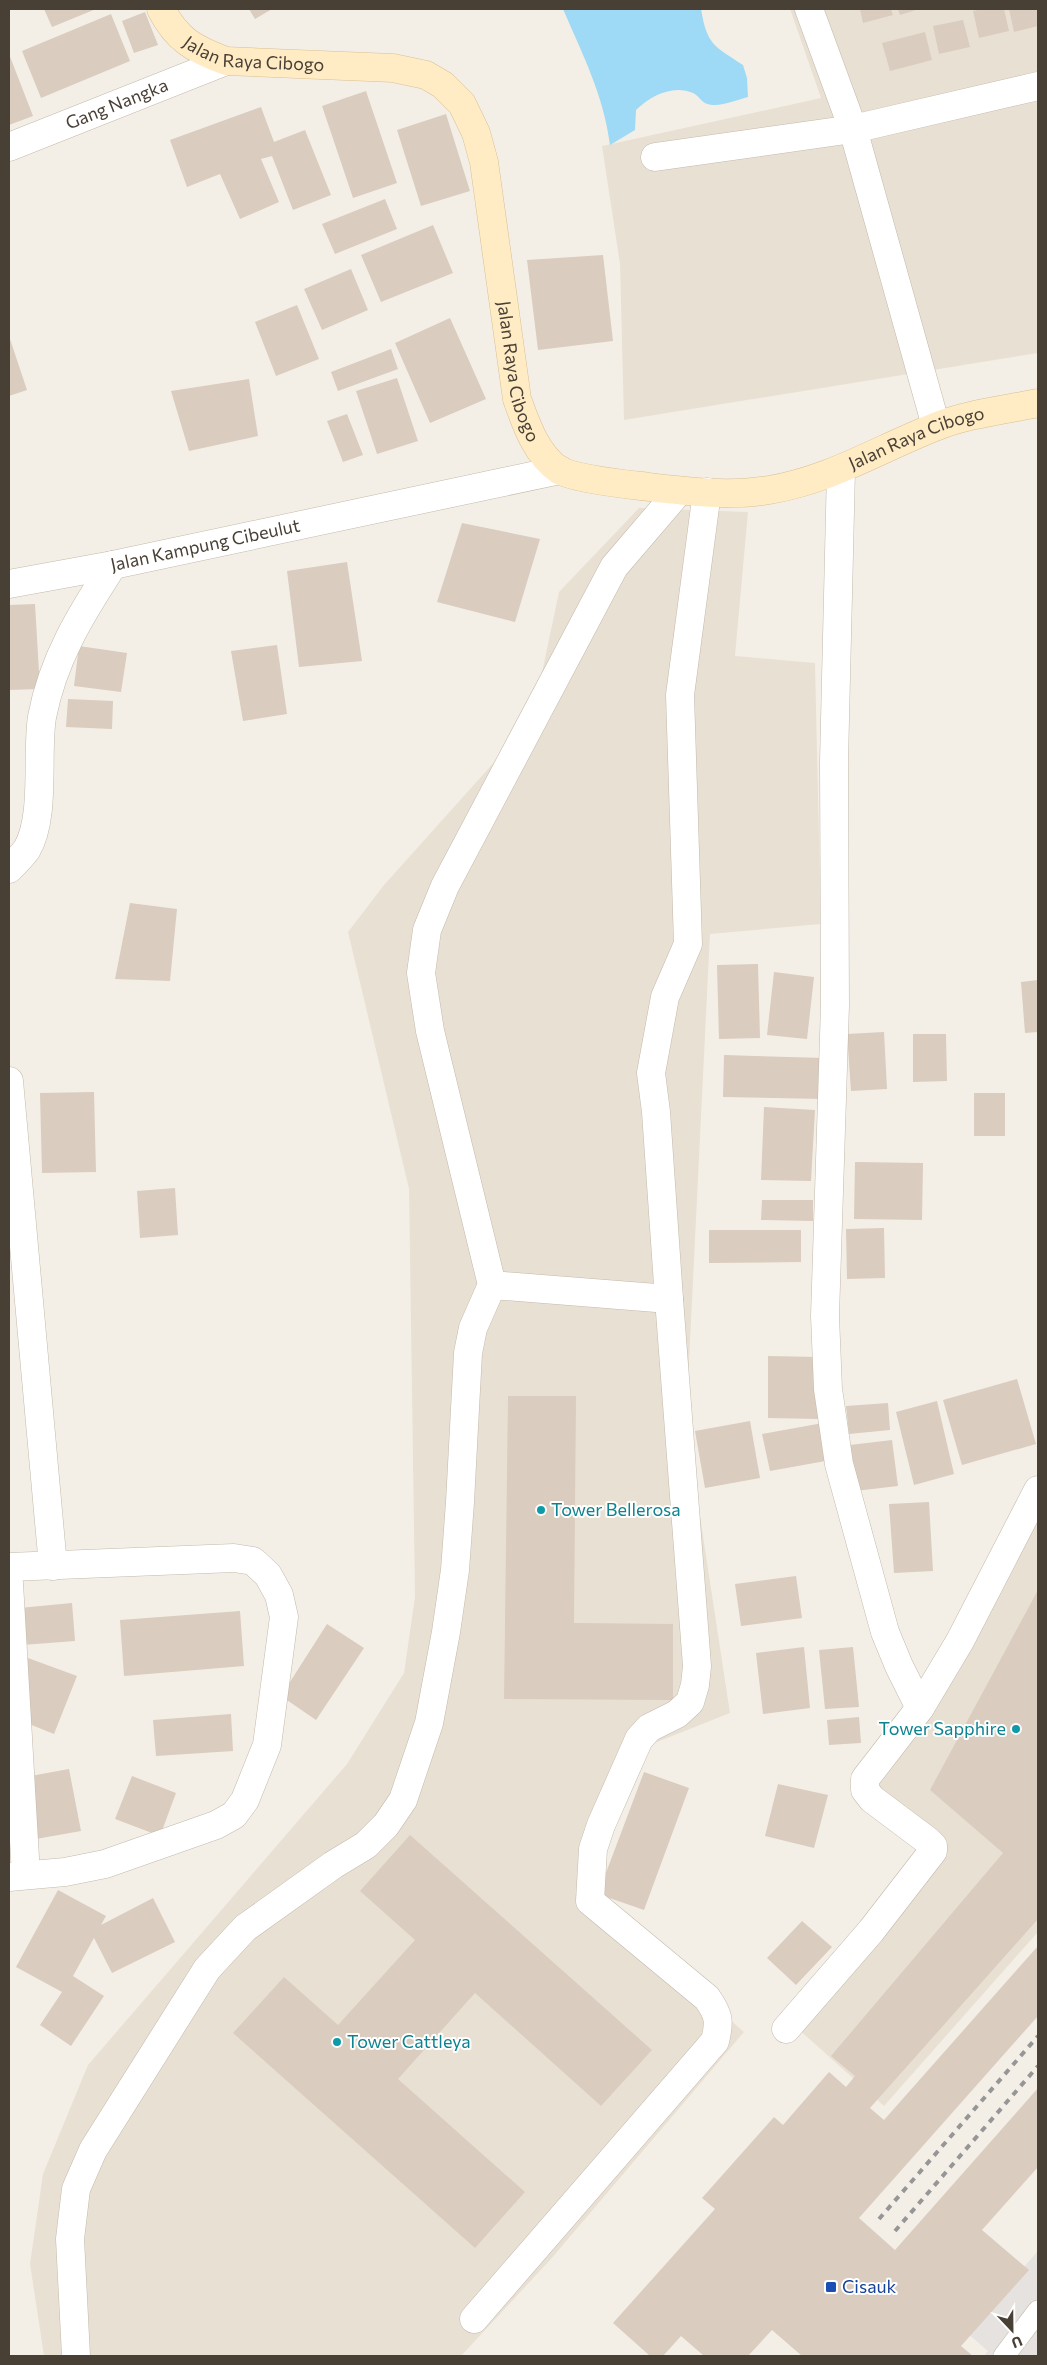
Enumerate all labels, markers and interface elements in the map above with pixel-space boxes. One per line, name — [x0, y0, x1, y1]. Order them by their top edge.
street label: Jalan Raya Cibogo — [179, 31, 325, 75]
street label: Gang Nangka — [62, 73, 171, 134]
street label: Jalan Raya Cibogo — [493, 299, 545, 445]
street label: Jalan Raya Cibogo — [845, 401, 986, 474]
street label: Jalan Kampung Cibeulut — [108, 514, 302, 575]
place label: Tower Bellerosa — [551, 1498, 681, 1520]
marker: Tower Bellerosa — [535, 1504, 547, 1516]
place label: Tower Sapphire — [879, 1717, 1006, 1739]
marker: Tower Sapphire — [1010, 1723, 1022, 1735]
place label: Tower Cattleya — [347, 2030, 471, 2052]
marker: Tower Cattleya — [331, 2036, 343, 2048]
place label: Cisauk — [842, 2275, 897, 2297]
marker: Cisauk — [824, 2280, 838, 2294]
north arrow — [987, 2305, 1037, 2355]
text: U — [1009, 2333, 1025, 2352]

